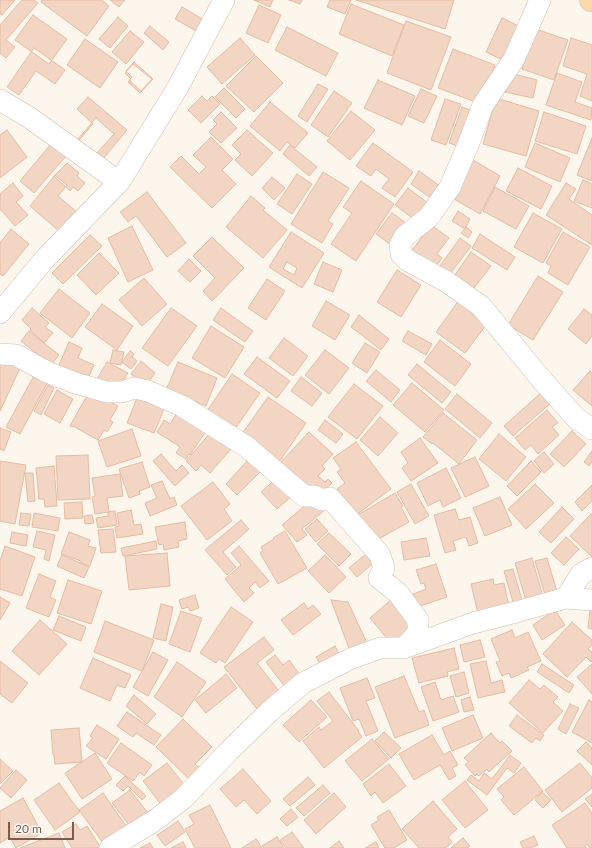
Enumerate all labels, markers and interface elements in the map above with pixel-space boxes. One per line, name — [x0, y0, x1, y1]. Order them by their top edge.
scale bar — [10, 814, 76, 840]
text: 20 m — [15, 821, 42, 836]

